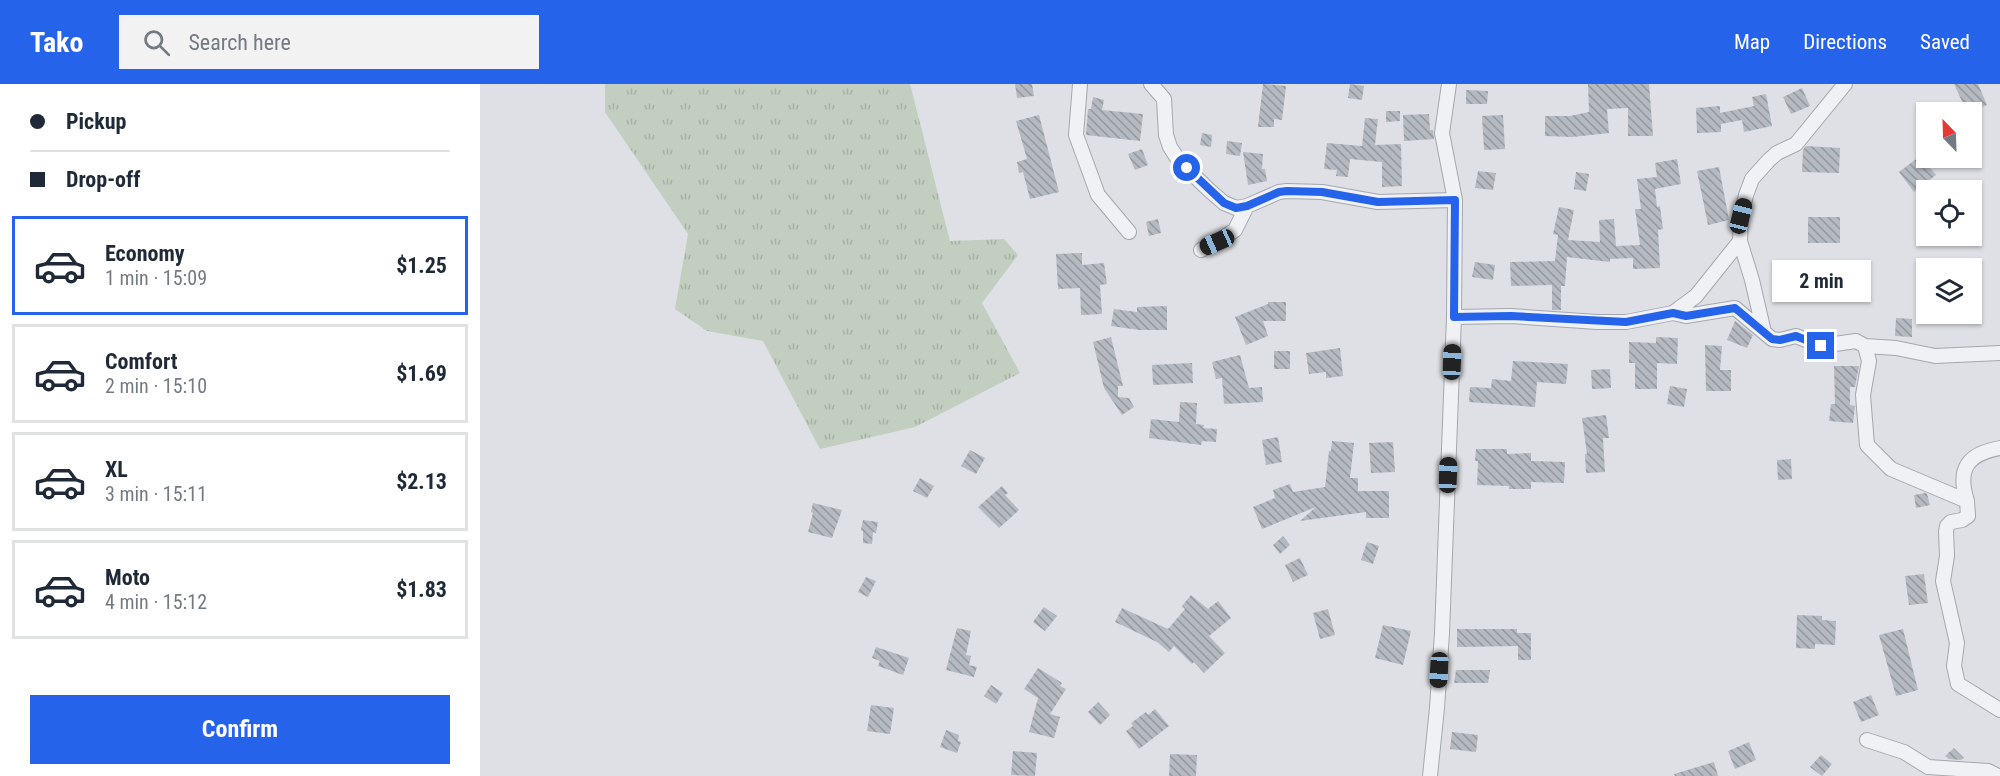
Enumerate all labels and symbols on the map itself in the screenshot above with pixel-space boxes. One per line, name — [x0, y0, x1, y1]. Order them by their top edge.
north arrow — [1916, 102, 1982, 168]
route start — [1173, 154, 1200, 181]
car — [1728, 196, 1754, 236]
car — [1197, 226, 1237, 258]
callout: 2 min — [1772, 259, 1870, 301]
route end — [1807, 332, 1834, 359]
car — [1442, 344, 1462, 380]
car — [1438, 457, 1458, 493]
car — [1429, 652, 1449, 688]

